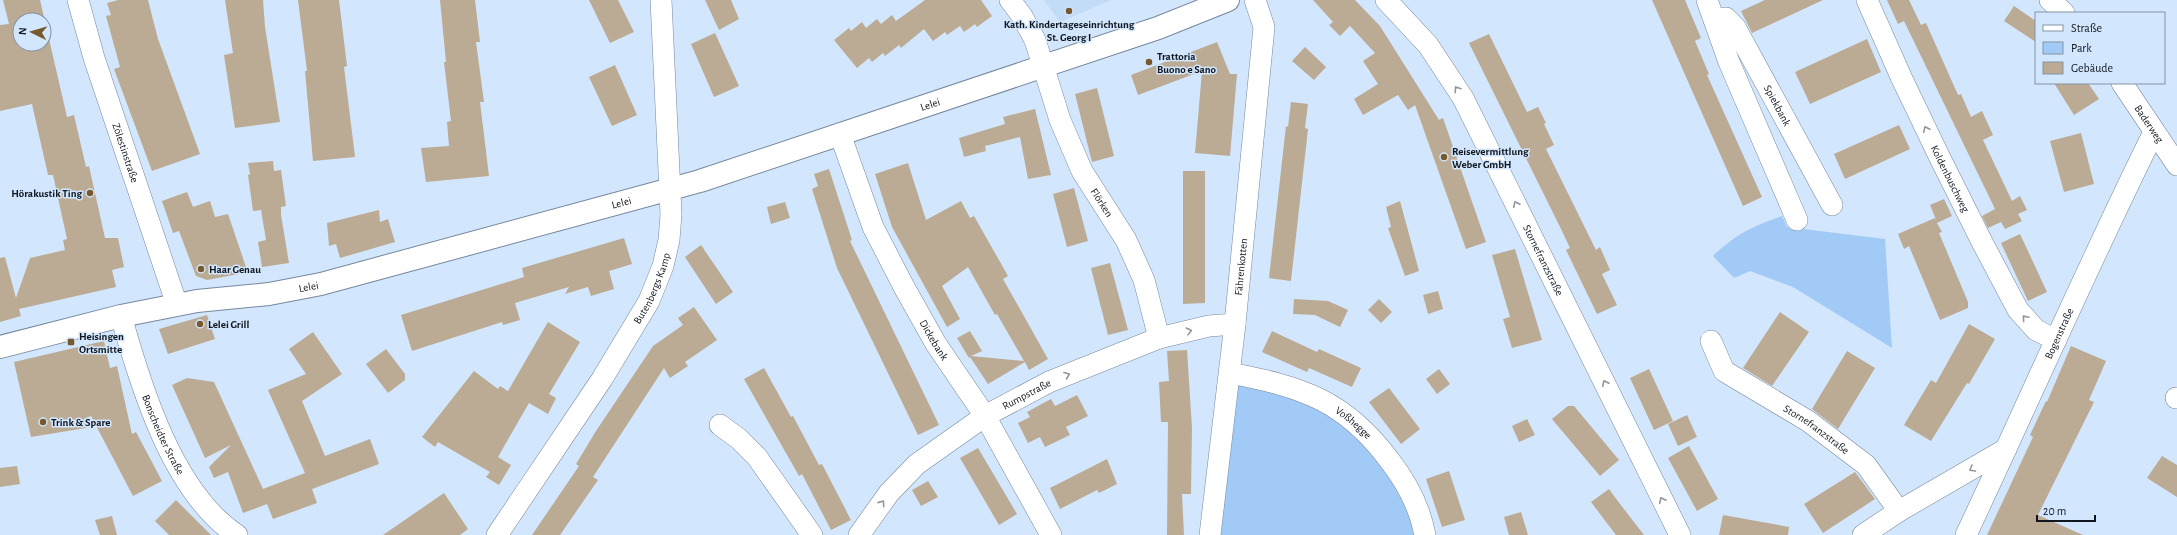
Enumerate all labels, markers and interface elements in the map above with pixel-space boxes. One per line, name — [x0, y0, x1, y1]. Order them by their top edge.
marker: Kath. Kindertageseinrichtung St. Georg I — [1064, 6, 1074, 16]
north arrow — [12, 12, 52, 52]
legend — [2035, 12, 2165, 84]
place label: Kath. Kindertageseinrichtung St. Georg I — [1004, 19, 1135, 43]
text: Straße — [2071, 22, 2102, 34]
text: N — [17, 27, 28, 35]
text: Park — [2071, 42, 2092, 54]
place label: Trattoria Buono e Sano — [1157, 51, 1217, 75]
marker: Trattoria Buono e Sano — [1144, 57, 1154, 67]
text: Gebäude — [2071, 62, 2113, 74]
street label: Spiekbank — [1762, 83, 1793, 128]
one-way arrow — [1455, 86, 1462, 93]
street label: Lelei — [919, 96, 941, 113]
street label: Baderweg — [2133, 103, 2166, 145]
street label: Zölestinstraße — [111, 121, 141, 184]
one-way arrow — [1923, 125, 1931, 133]
street label: Koldenbuschweg — [1929, 143, 1972, 214]
place label: Reisevermittlung Weber GmbH — [1452, 146, 1529, 170]
marker: Reisevermittlung Weber GmbH — [1439, 152, 1449, 162]
street label: Flörken — [1089, 186, 1115, 219]
place label: Hörakustik Ting — [11, 188, 82, 199]
marker: Hörakustik Ting — [85, 188, 95, 198]
street label: Lelei — [610, 194, 633, 210]
one-way arrow — [1513, 201, 1521, 208]
street label: Stornefranzstraße — [1521, 223, 1566, 297]
street label: Fährenkotten — [1232, 238, 1249, 296]
street label: Butenbergs Kamp — [631, 251, 671, 326]
marker: Haar Genau — [196, 264, 206, 274]
place label: Haar Genau — [209, 264, 261, 275]
street label: Lelei — [298, 279, 319, 294]
street label: Bogenstraße — [2042, 306, 2075, 360]
one-way arrow — [2023, 315, 2030, 323]
street label: Dickebank — [918, 318, 951, 362]
marker: Lelei Grill — [195, 319, 205, 329]
place label: Lelei Grill — [208, 319, 249, 330]
one-way arrow — [1186, 327, 1192, 335]
place label: Heisingen Ortsmitte — [79, 331, 124, 355]
marker: Heisingen Ortsmitte — [66, 337, 76, 347]
one-way arrow — [1064, 371, 1071, 379]
street label: Rumpstraße — [1000, 377, 1052, 411]
one-way arrow — [1602, 380, 1610, 388]
street label: Bonscheidter Straße — [141, 393, 187, 476]
street label: Stornefranzstraße — [1782, 402, 1851, 456]
street label: Voßhegge — [1334, 404, 1374, 441]
marker: Trink & Spare — [38, 417, 48, 427]
place label: Trink & Spare — [51, 417, 110, 428]
one-way arrow — [1969, 464, 1976, 471]
one-way arrow — [1659, 497, 1667, 504]
scale bar — [2037, 497, 2095, 523]
one-way arrow — [877, 501, 884, 508]
text: 20 m — [2043, 505, 2066, 517]

